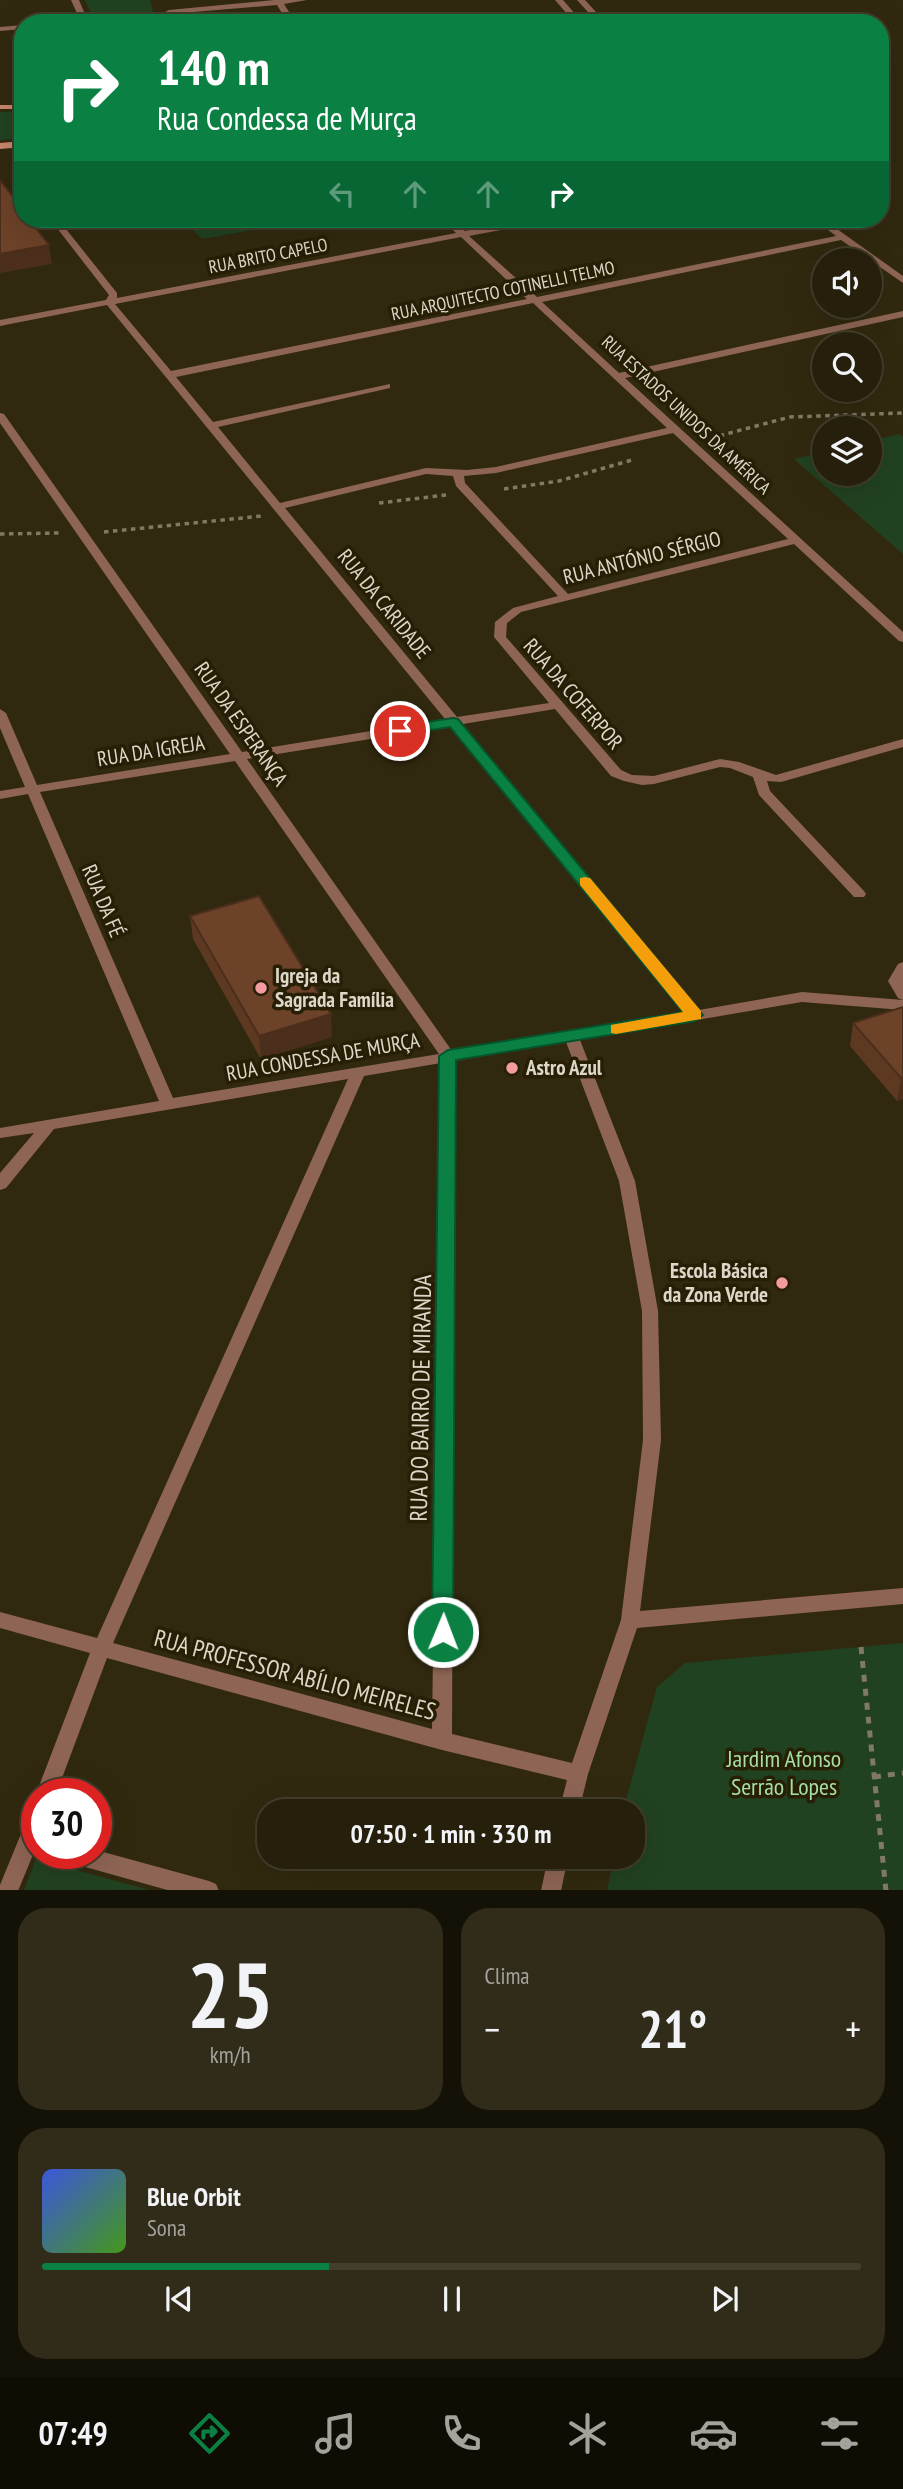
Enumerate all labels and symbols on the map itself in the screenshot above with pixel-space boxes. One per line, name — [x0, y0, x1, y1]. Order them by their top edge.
street label: RUA BRITO CAPELO — [207, 233, 329, 278]
street label: RUA ARQUITECTO COTINELLI TELMO — [389, 256, 617, 325]
street label: RUA ESTADOS UNIDOS DA AMÉRICA — [597, 330, 776, 499]
street label: RUA ANTÓNIO SÉRGIO — [560, 525, 724, 590]
street label: RUA DA CARIDADE — [332, 543, 437, 664]
street label: RUA DA COFERPOR — [518, 633, 629, 755]
street label: RUA DA ESPERANÇA — [189, 656, 294, 791]
pin — [370, 701, 430, 761]
street label: RUA DA IGREJA — [95, 729, 207, 772]
street label: RUA DA FÉ — [76, 860, 131, 941]
place label: Igreja da Sagrada Família — [275, 962, 394, 1013]
marker: Igreja da Sagrada Família — [253, 980, 269, 996]
street label: RUA CONDESSA DE MURÇA — [224, 1026, 422, 1087]
place label: Astro Azul — [525, 1054, 603, 1081]
marker: Astro Azul — [504, 1060, 520, 1076]
place label: Escola Básica da Zona Verde — [663, 1257, 768, 1308]
street label: RUA DO BAIRRO DE MIRANDA — [403, 1274, 438, 1522]
marker: Escola Básica da Zona Verde — [774, 1275, 790, 1291]
position arrow — [406, 1595, 480, 1669]
street label: RUA PROFESSOR ABÍLIO MEIRELES — [151, 1622, 439, 1727]
park label: Jardim Afonso Serrão Lopes — [726, 1743, 841, 1802]
speed limit sign: 30 — [21, 1778, 112, 1869]

